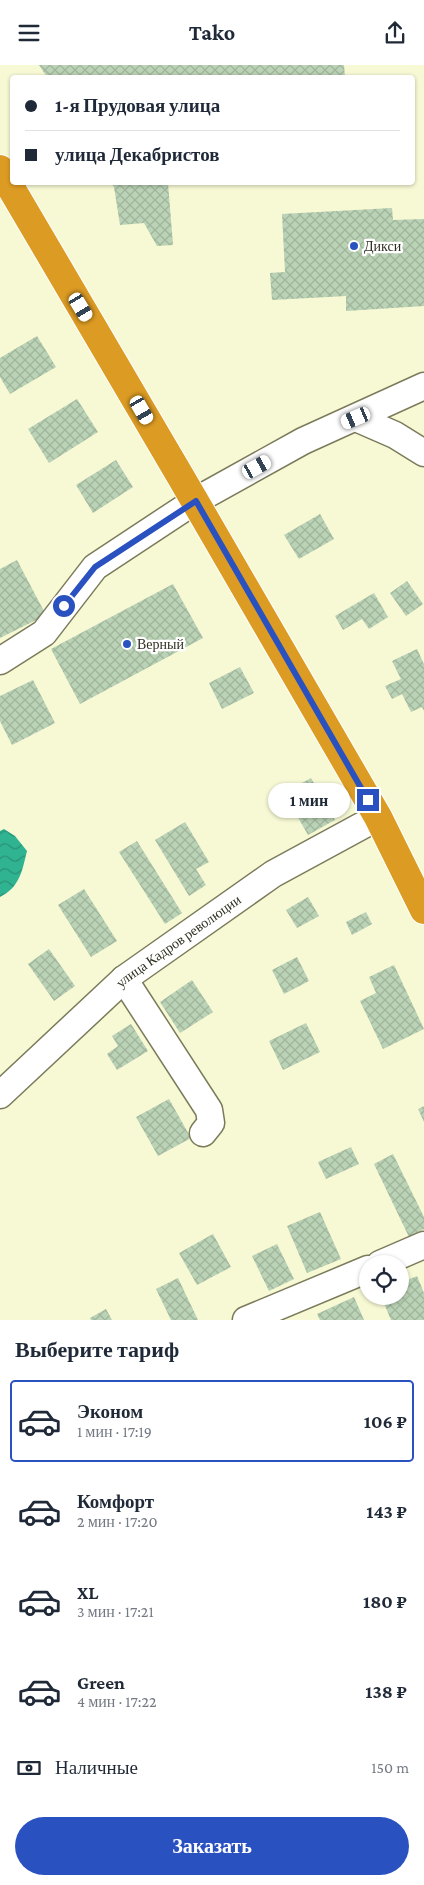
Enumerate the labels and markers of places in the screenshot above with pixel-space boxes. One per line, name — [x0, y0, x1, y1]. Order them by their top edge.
place label: Дикси — [364, 238, 402, 254]
marker: Дикси — [348, 240, 360, 252]
place label: Верный — [137, 636, 184, 652]
marker: Верный — [121, 638, 133, 650]

